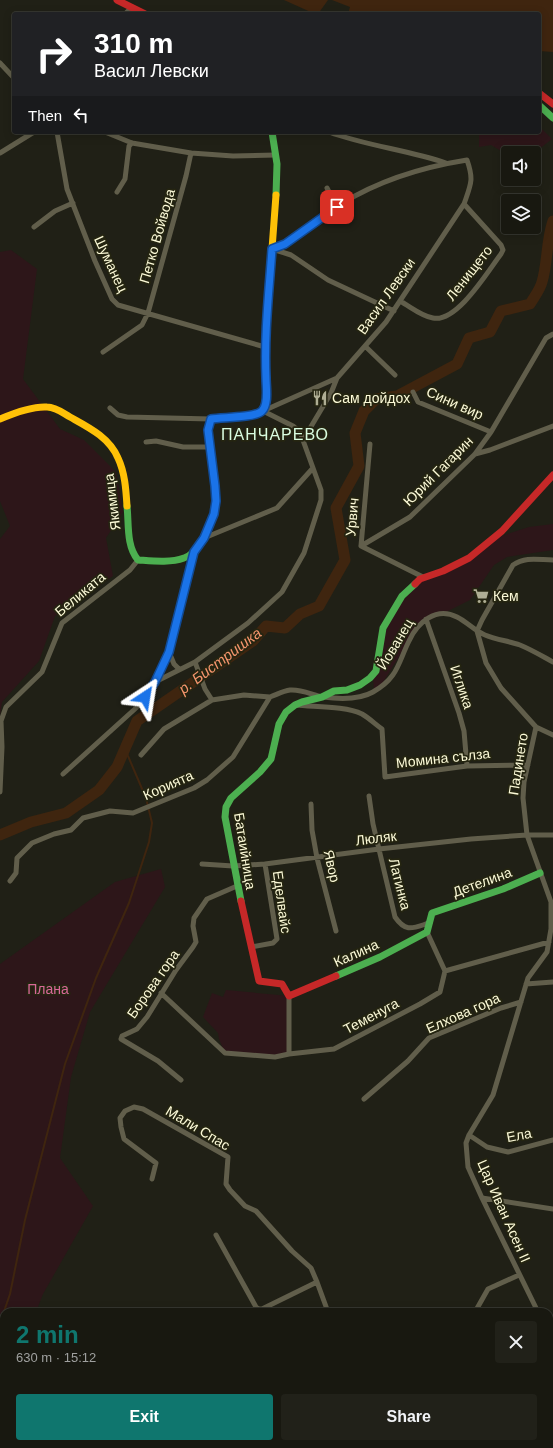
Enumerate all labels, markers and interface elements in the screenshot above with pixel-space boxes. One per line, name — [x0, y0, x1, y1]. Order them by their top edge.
icon: right — [28, 28, 80, 80]
text: 310 m — [94, 28, 173, 59]
text: Васил Левски — [94, 61, 209, 81]
icon: left — [70, 104, 92, 126]
text: Then — [28, 107, 62, 124]
map controls — [501, 146, 541, 234]
button: sound — [501, 146, 541, 186]
street label: Петко Войвода — [136, 187, 178, 285]
pin — [320, 190, 354, 224]
button: layers — [501, 194, 541, 234]
icon: arrive — [326, 196, 348, 218]
street label: Шуманец — [91, 233, 131, 295]
street label: Ленището — [443, 242, 496, 304]
street label: Васил Левски — [354, 255, 418, 337]
street label: Сини вир — [424, 383, 486, 423]
restaurant icon: Сам дойдох — [311, 389, 329, 407]
place label: Сам дойдох — [332, 390, 410, 406]
district label: ПАНЧАРЕВО — [221, 426, 329, 443]
street label: Юрий Гагарин — [400, 433, 476, 509]
street label: Якимица — [101, 472, 123, 531]
street label: Урвич — [342, 497, 362, 537]
street label: Беликата — [52, 568, 108, 620]
supermarket icon: Кем — [472, 587, 490, 605]
place label: Кем — [493, 588, 519, 604]
street label: Йованец — [373, 615, 416, 672]
water label: р. Бистришка — [174, 624, 264, 698]
street label: Иглика — [447, 663, 477, 711]
position arrow — [124, 676, 166, 718]
street label: Падинето — [505, 731, 531, 796]
street label: Момина сълза — [395, 745, 491, 771]
street label: Корията — [140, 767, 196, 803]
street label: Батаийница — [231, 811, 259, 891]
street label: Люляк — [355, 827, 398, 848]
street label: Явор — [320, 848, 344, 884]
street label: Латинка — [386, 856, 414, 912]
street label: Детелина — [450, 864, 514, 900]
street label: Еделвайс — [270, 870, 294, 934]
street label: Калина — [331, 936, 381, 970]
street label: Борова гора — [124, 947, 183, 1021]
park label: Плана — [27, 981, 69, 997]
street label: Елхова гора — [424, 989, 503, 1036]
street label: Теменуга — [341, 995, 402, 1037]
street label: Мали Спас — [163, 1103, 233, 1153]
street label: Ела — [505, 1125, 533, 1145]
street label: Цар Иван Асен II — [474, 1157, 534, 1265]
text: 2 min — [16, 1321, 79, 1348]
button: close — [495, 1321, 537, 1363]
text: 630 m · 15:12 — [16, 1350, 96, 1365]
button: Exit — [16, 1394, 273, 1440]
button: Share — [281, 1394, 537, 1440]

